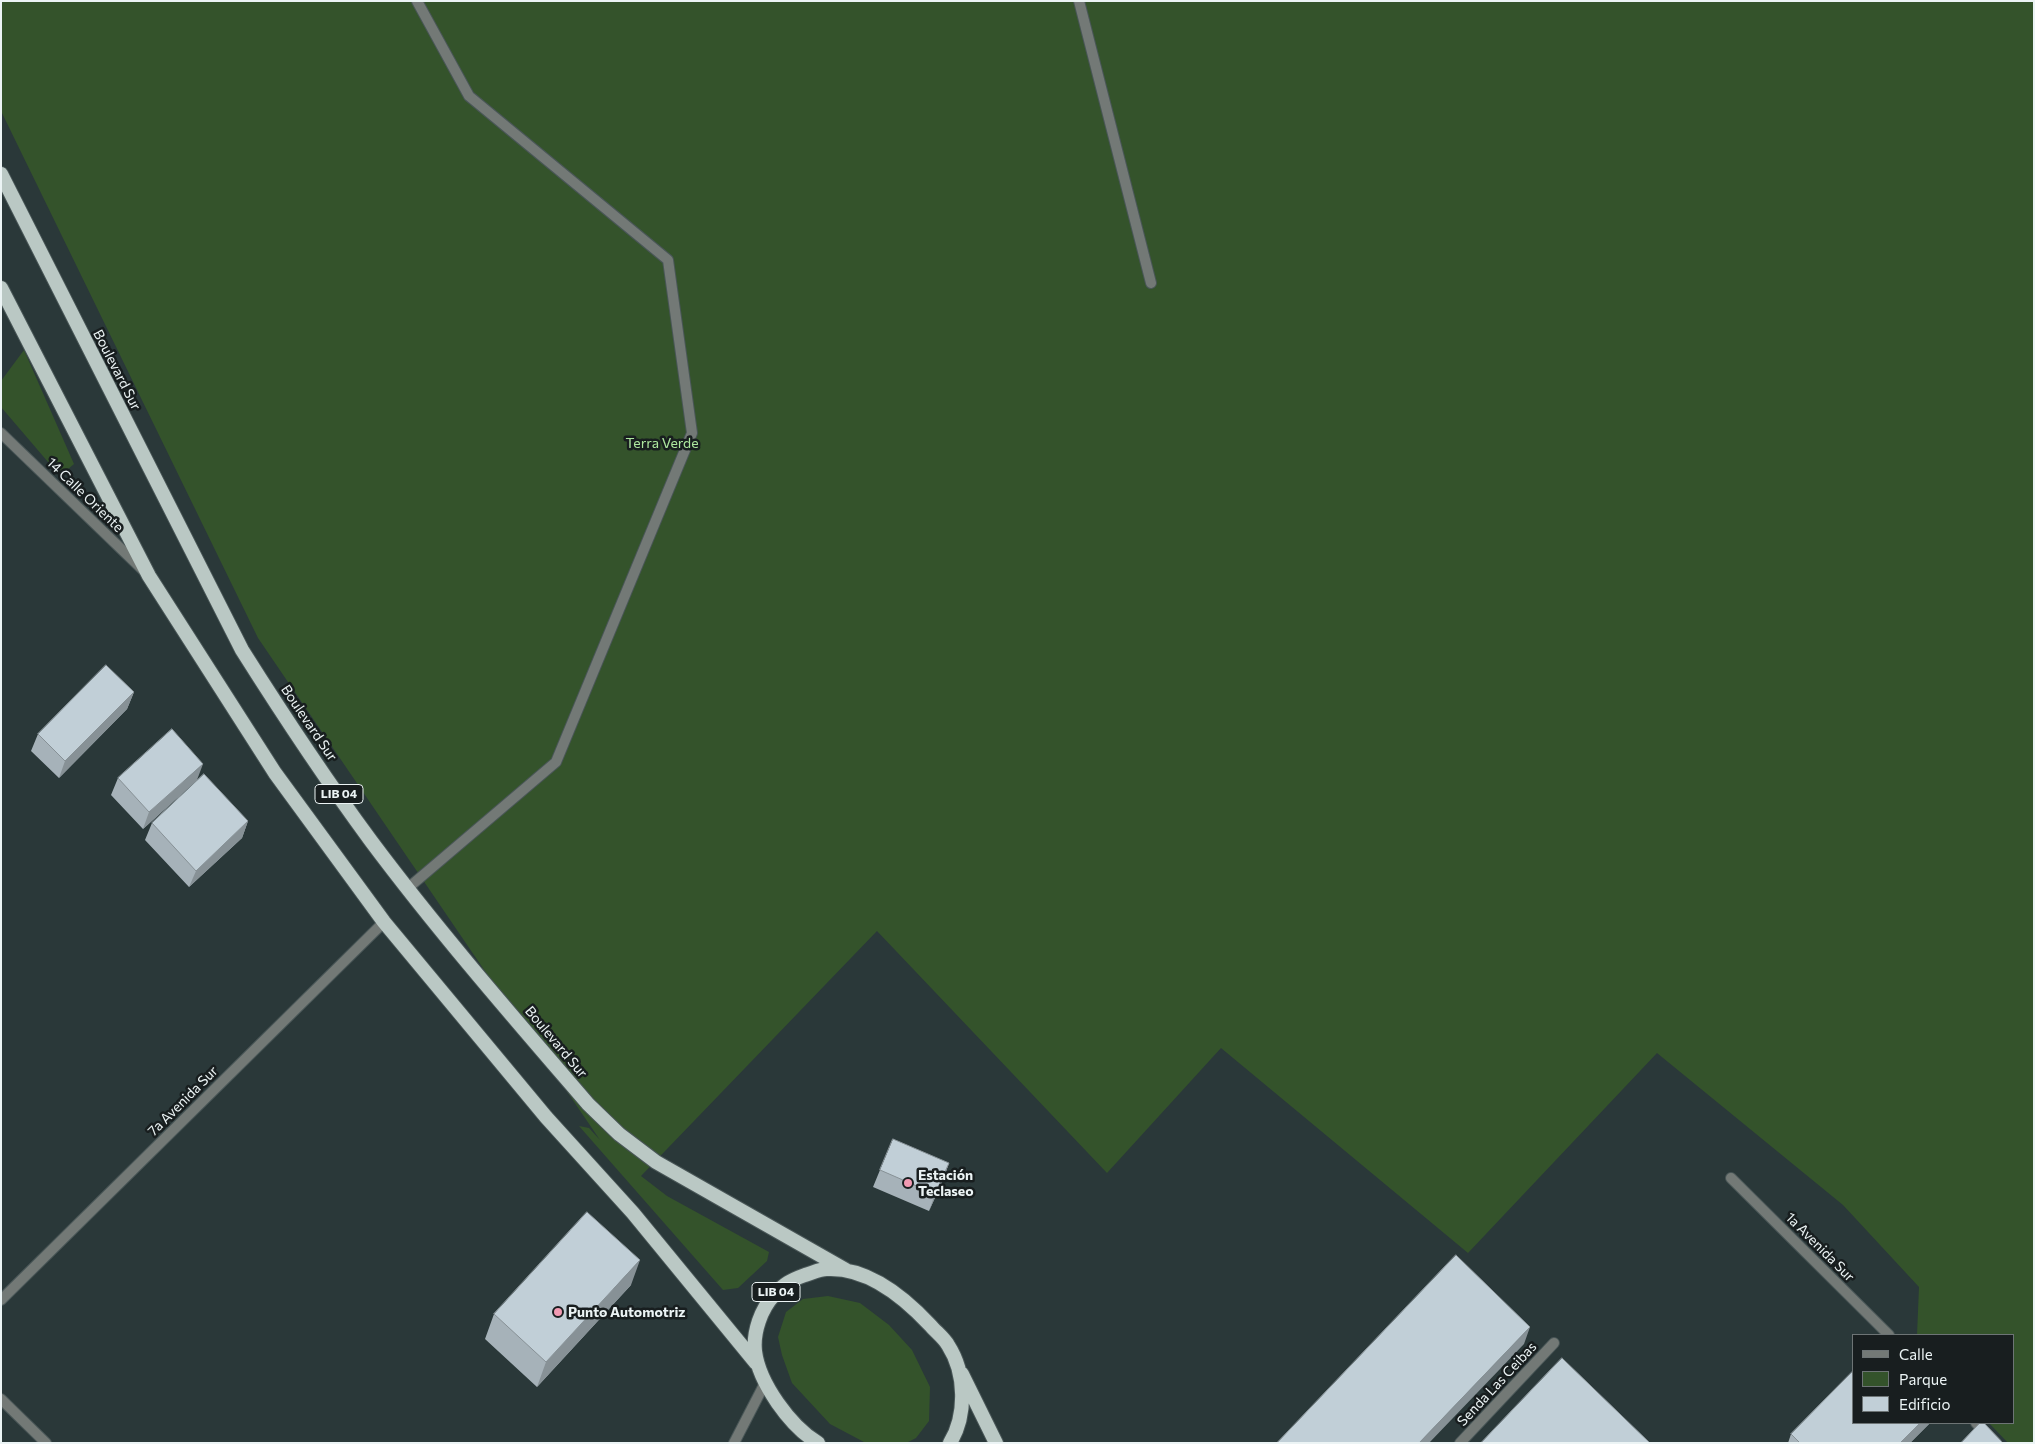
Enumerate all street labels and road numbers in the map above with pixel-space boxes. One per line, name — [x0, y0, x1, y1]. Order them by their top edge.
street label: Boulevard Sur — [90, 327, 144, 413]
street label: 14 Calle Oriente — [43, 454, 127, 536]
street label: Boulevard Sur — [277, 682, 341, 764]
road number: LIB 04 — [315, 784, 363, 804]
street label: Boulevard Sur — [521, 1003, 591, 1081]
street label: 7a Avenida Sur — [145, 1063, 221, 1139]
street label: 1a Avenida Sur — [1782, 1209, 1858, 1285]
road number: LIB 04 — [752, 1282, 800, 1301]
street label: Senda Las Ceibas — [1454, 1339, 1540, 1429]

